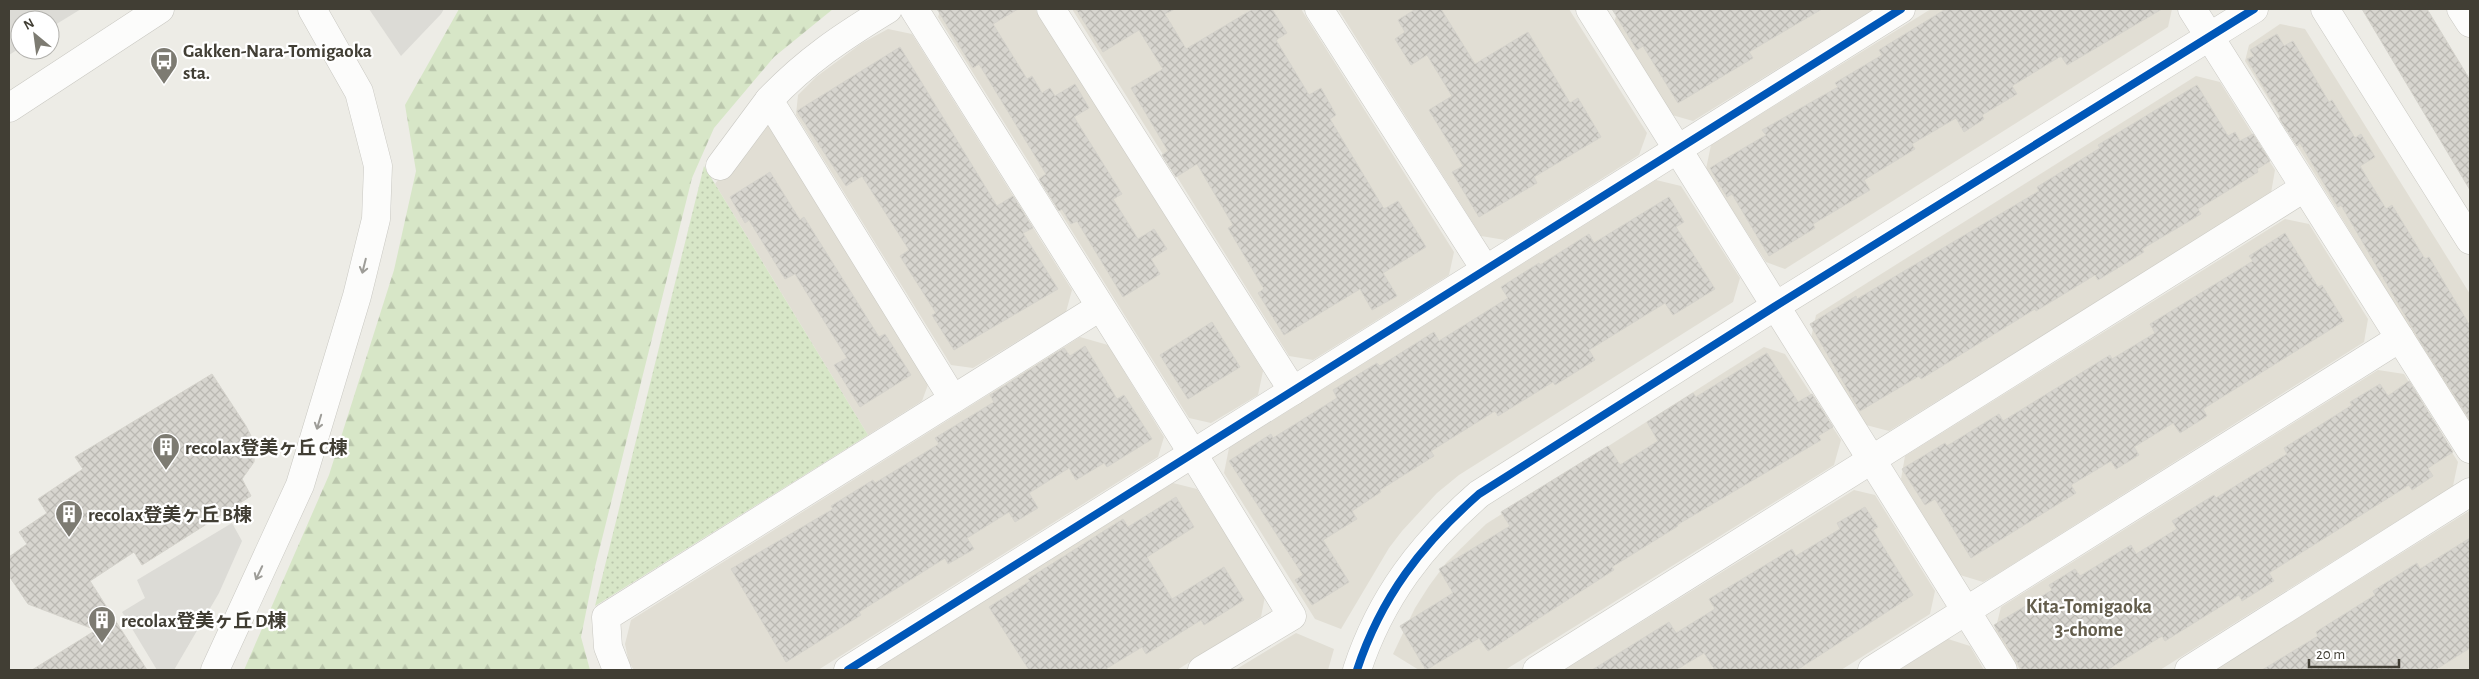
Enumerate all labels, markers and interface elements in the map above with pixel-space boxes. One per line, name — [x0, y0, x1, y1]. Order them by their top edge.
north arrow — [10, 10, 60, 60]
text: N — [22, 16, 37, 33]
place label: Gakken-Nara-Tomigaoka sta. — [183, 42, 372, 83]
bus stop icon: Gakken-Nara-Tomigaoka sta. — [149, 46, 179, 85]
one-way arrow — [359, 258, 368, 274]
one-way arrow — [313, 414, 323, 430]
building icon: recolax登美ヶ丘 C棟 — [151, 432, 181, 471]
place label: recolax登美ヶ丘 C棟 — [185, 437, 348, 458]
building icon: recolax登美ヶ丘 B棟 — [54, 499, 84, 538]
place label: recolax登美ヶ丘 B棟 — [88, 504, 252, 525]
one-way arrow — [254, 565, 264, 580]
district label: Kita-Tomigaoka 3-chome — [2026, 597, 2153, 640]
building icon: recolax登美ヶ丘 D棟 — [87, 605, 117, 644]
place label: recolax登美ヶ丘 D棟 — [121, 610, 287, 631]
scale bar — [2309, 636, 2399, 668]
text: 20 m — [2316, 647, 2345, 662]

